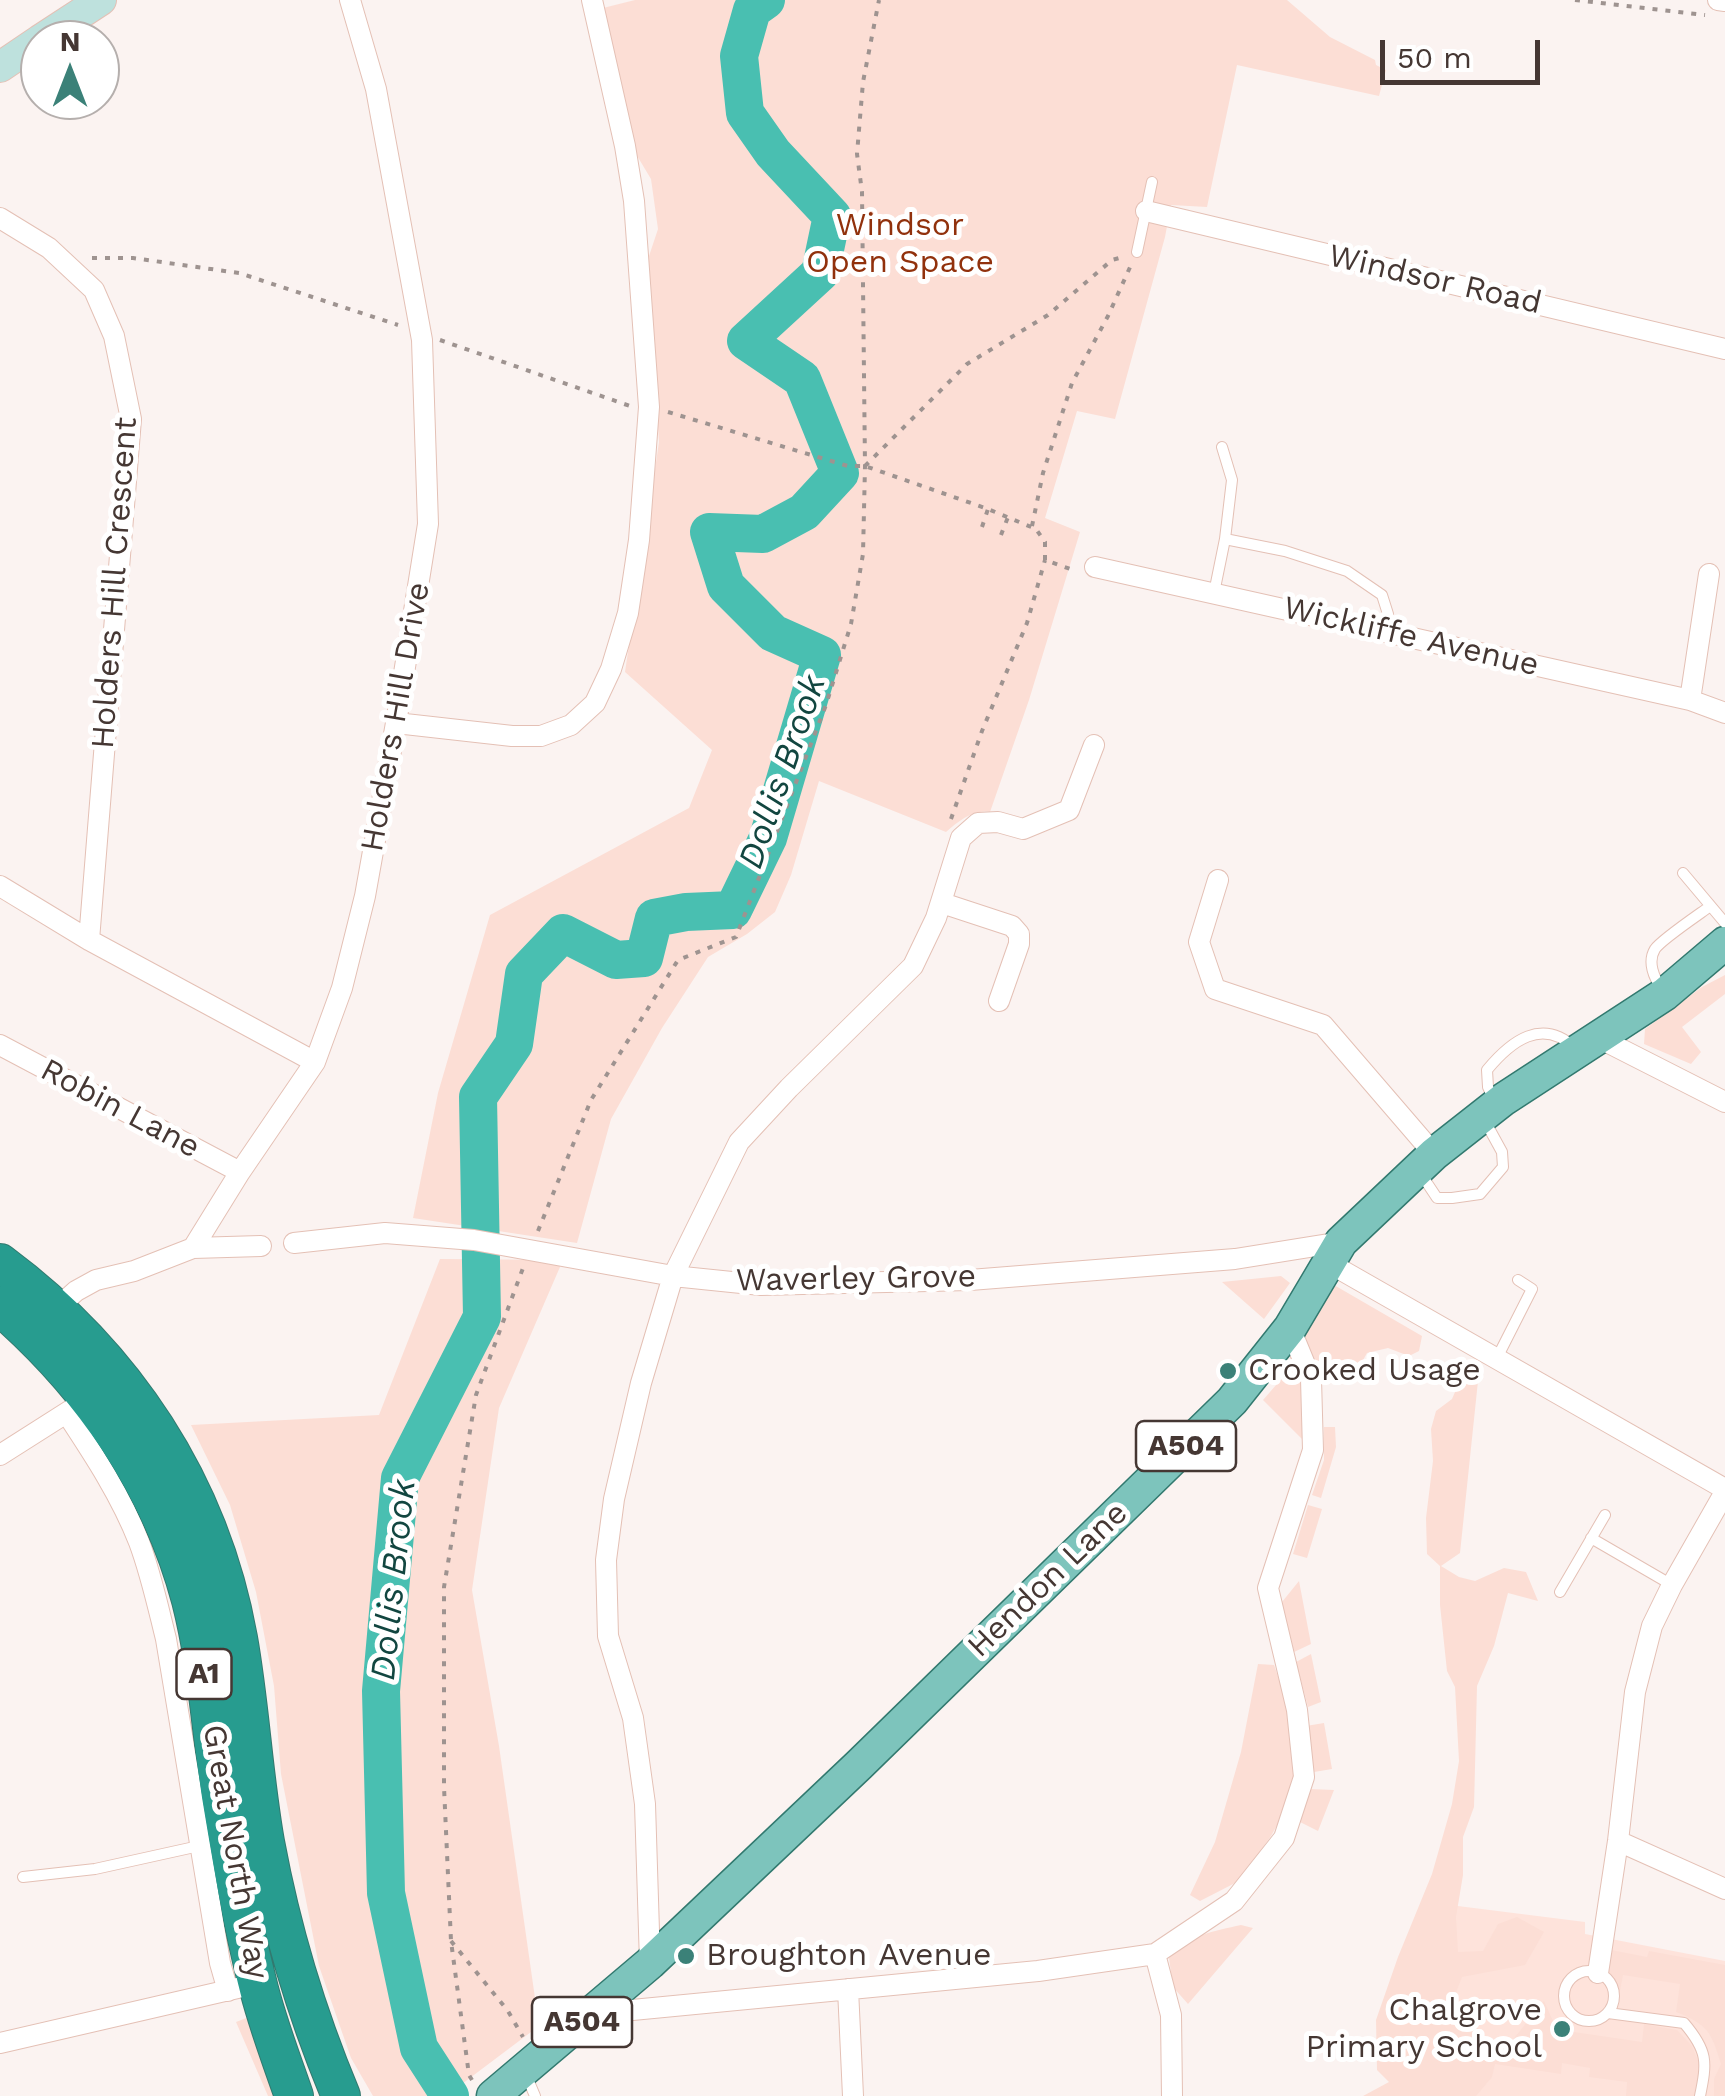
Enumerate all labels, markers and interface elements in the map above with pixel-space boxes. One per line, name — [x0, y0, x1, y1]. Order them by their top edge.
north arrow — [20, 20, 120, 120]
scale bar — [1385, 20, 1545, 82]
text: N — [60, 25, 80, 58]
text: 50 m — [1397, 40, 1472, 75]
park label: Windsor Open Space — [806, 207, 994, 282]
street label: Windsor Road — [1325, 237, 1545, 323]
street label: Holders Hill Crescent — [84, 416, 146, 750]
street label: Holders Hill Drive — [353, 579, 439, 855]
street label: Wickliffe Avenue — [1280, 589, 1542, 685]
water label: Dollis Brook — [730, 670, 836, 874]
street label: Robin Lane — [34, 1051, 206, 1167]
street label: Waverley Grove — [736, 1258, 976, 1300]
place label: Crooked Usage — [1248, 1352, 1481, 1390]
marker: Crooked Usage — [1217, 1360, 1239, 1382]
road number: A504 — [1136, 1421, 1236, 1471]
water label: Dollis Brook — [363, 1477, 425, 1683]
street label: Hendon Lane — [960, 1494, 1136, 1666]
road number: A1 — [176, 1649, 232, 1699]
street label: Great North Way — [194, 1722, 276, 1982]
place label: Broughton Avenue — [706, 1937, 992, 1975]
marker: Broughton Avenue — [675, 1945, 697, 1967]
place label: Chalgrove Primary School — [1305, 1992, 1542, 2067]
road number: A504 — [532, 1997, 632, 2047]
marker: Chalgrove Primary School — [1551, 2018, 1573, 2040]

